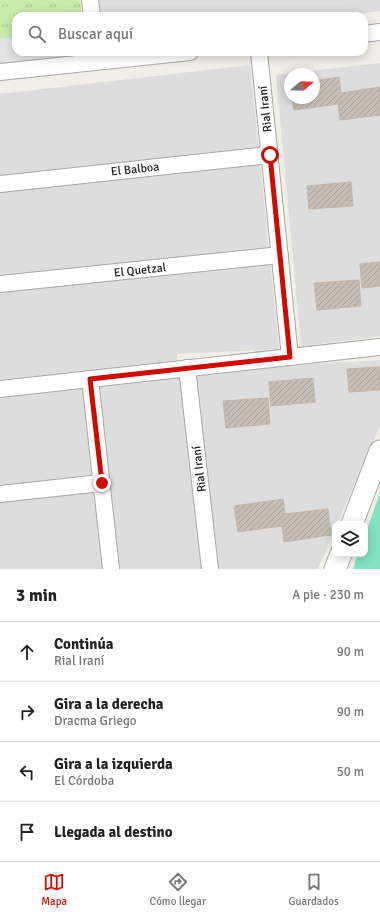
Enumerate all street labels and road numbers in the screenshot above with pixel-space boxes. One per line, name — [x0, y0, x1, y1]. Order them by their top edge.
street label: Rial Iraní — [256, 84, 275, 133]
street label: El Balboa — [110, 160, 160, 179]
street label: El Quetzal — [113, 260, 167, 281]
street label: Rial Iraní — [189, 444, 210, 493]

